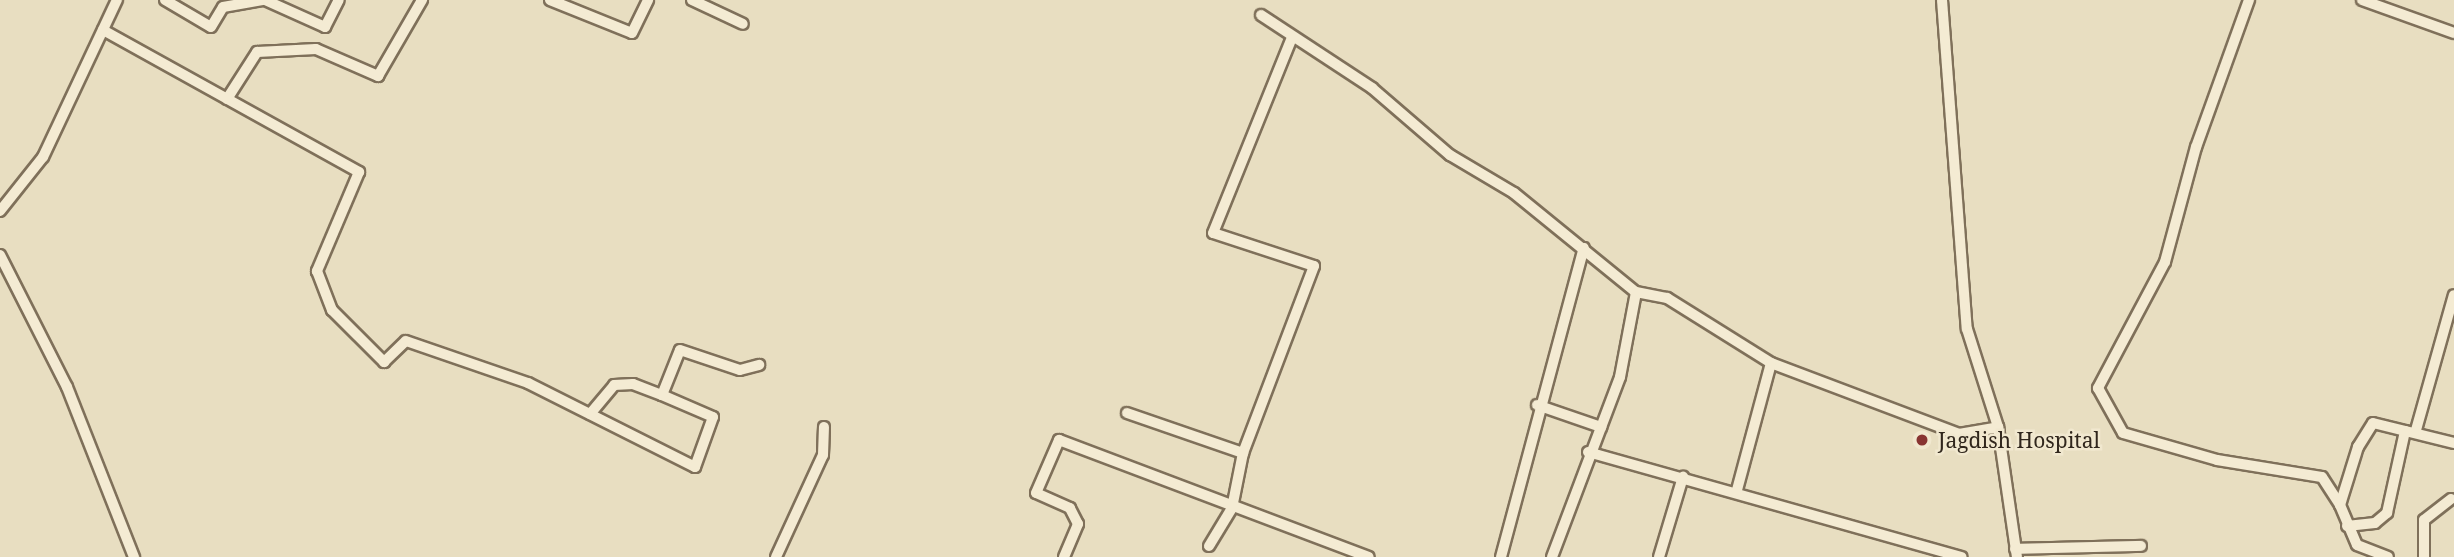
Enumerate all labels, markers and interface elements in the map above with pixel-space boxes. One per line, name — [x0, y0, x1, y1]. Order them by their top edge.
place label: Jagdish Hospital — [1938, 427, 2100, 453]
marker: Jagdish Hospital — [1912, 430, 1932, 450]

